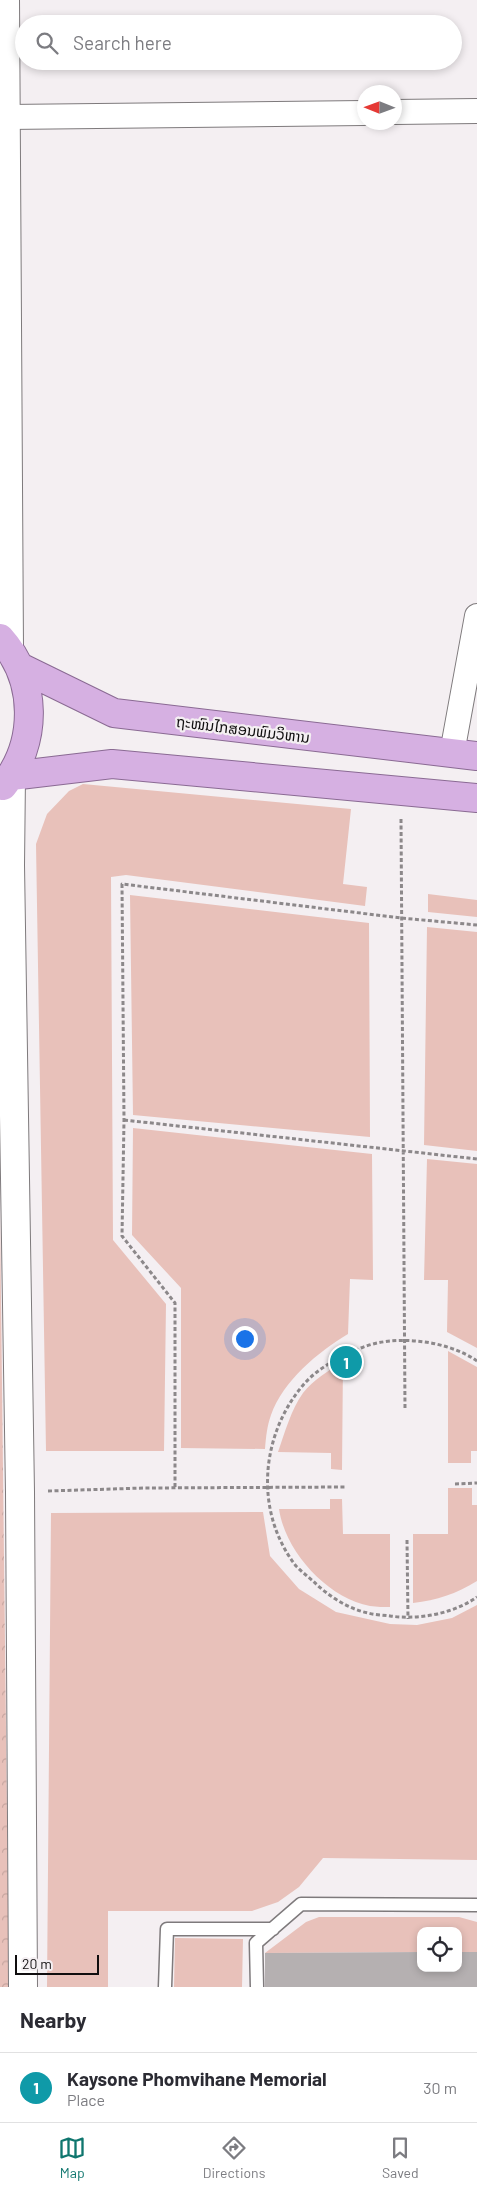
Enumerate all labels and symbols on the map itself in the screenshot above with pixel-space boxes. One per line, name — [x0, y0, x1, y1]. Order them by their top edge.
north arrow — [357, 85, 402, 130]
street label: ຖະໜົນໄກສອນພົມວິຫານ — [175, 712, 311, 746]
your location — [232, 1326, 258, 1352]
pin: 1 — [330, 1343, 362, 1381]
scale bar — [15, 1952, 99, 1975]

